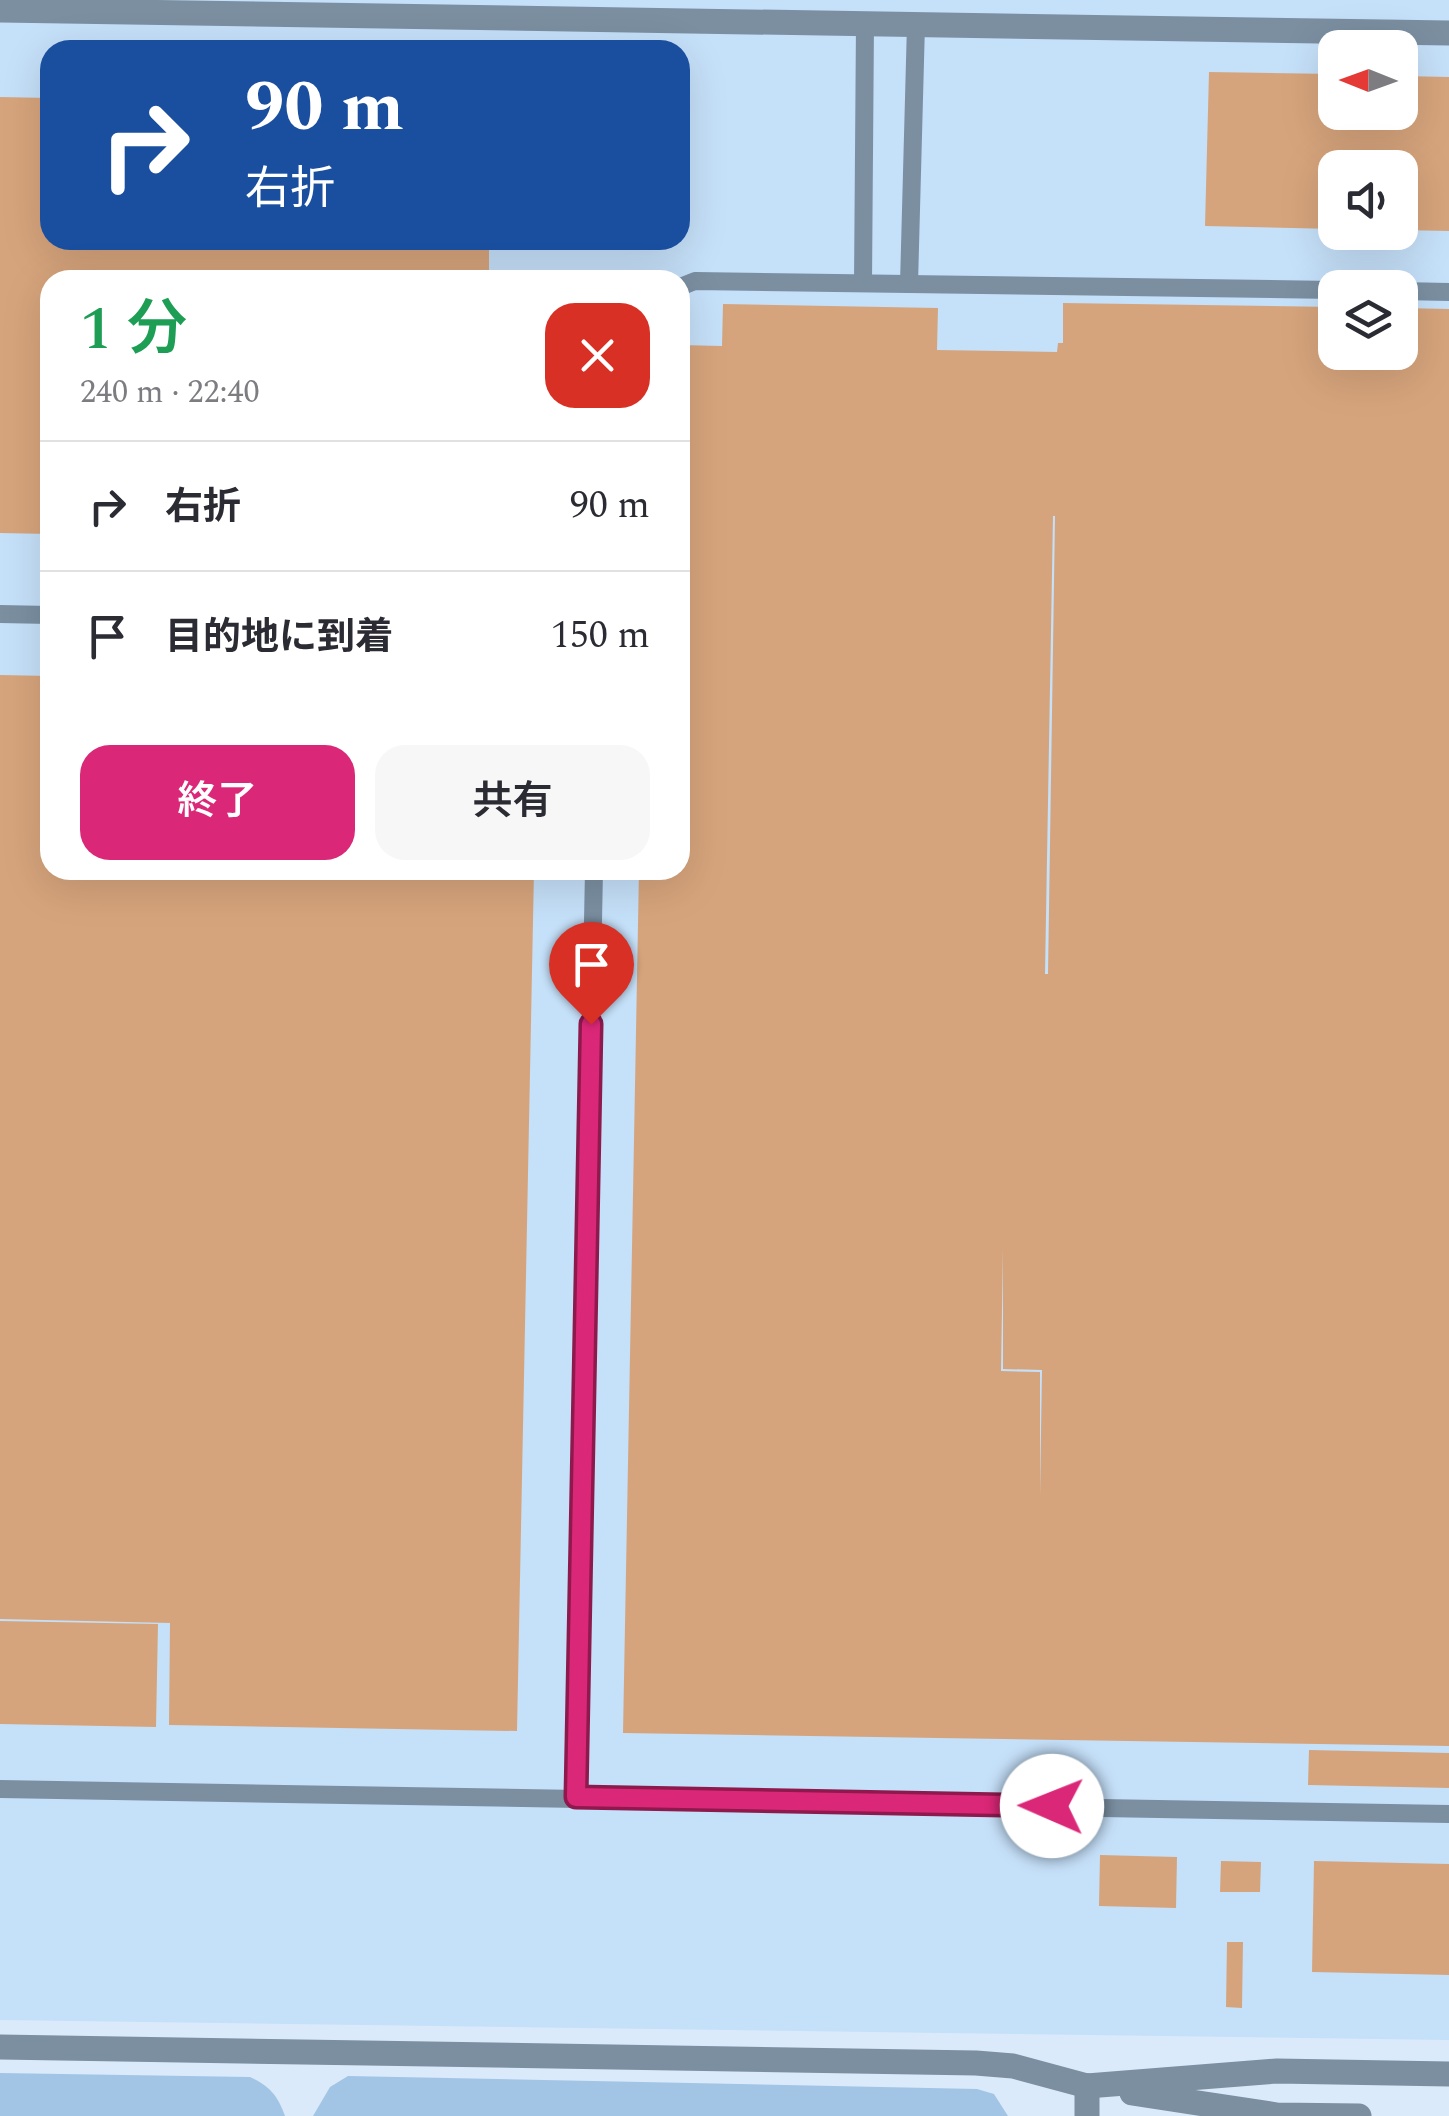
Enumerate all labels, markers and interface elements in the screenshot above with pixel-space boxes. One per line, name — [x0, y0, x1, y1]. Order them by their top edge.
north arrow — [1318, 30, 1418, 130]
map controls — [1318, 30, 1418, 370]
text: 90 m — [245, 55, 404, 161]
icon: right — [80, 80, 210, 210]
button: sound — [1318, 150, 1418, 250]
text: 右折 — [245, 155, 335, 224]
button: layers — [1318, 270, 1418, 370]
text: 1 分 — [80, 284, 187, 376]
button: close — [545, 303, 650, 408]
text: 240 m · 22:40 — [80, 368, 260, 417]
text: 90 m — [570, 477, 650, 535]
icon: right — [80, 479, 135, 534]
text: 右折 — [165, 479, 241, 537]
text: 150 m — [551, 607, 650, 665]
icon: arrive — [80, 609, 135, 664]
text: 目的地に到着 — [165, 609, 393, 667]
button: 終了 — [80, 745, 355, 860]
button: 共有 — [375, 745, 650, 860]
pin — [549, 922, 634, 1025]
icon: arrive — [564, 937, 619, 992]
position arrow — [1000, 1754, 1104, 1858]

